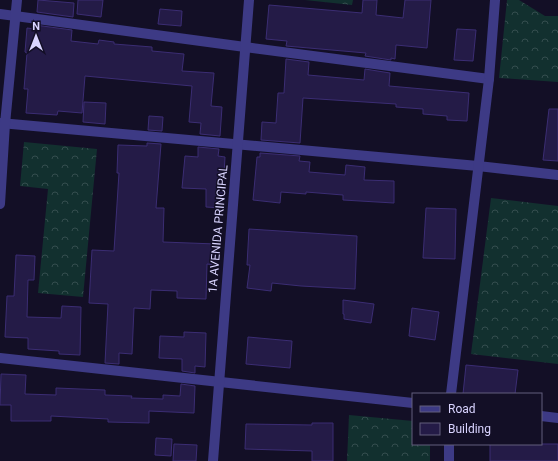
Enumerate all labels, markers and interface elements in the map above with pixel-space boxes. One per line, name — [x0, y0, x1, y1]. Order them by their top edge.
north arrow — [16, 16, 56, 56]
text: N — [32, 20, 40, 33]
street label: 1A AVENIDA PRINCIPAL — [205, 164, 231, 294]
legend — [412, 393, 542, 445]
text: Road — [448, 402, 476, 416]
text: Building — [448, 422, 491, 436]

